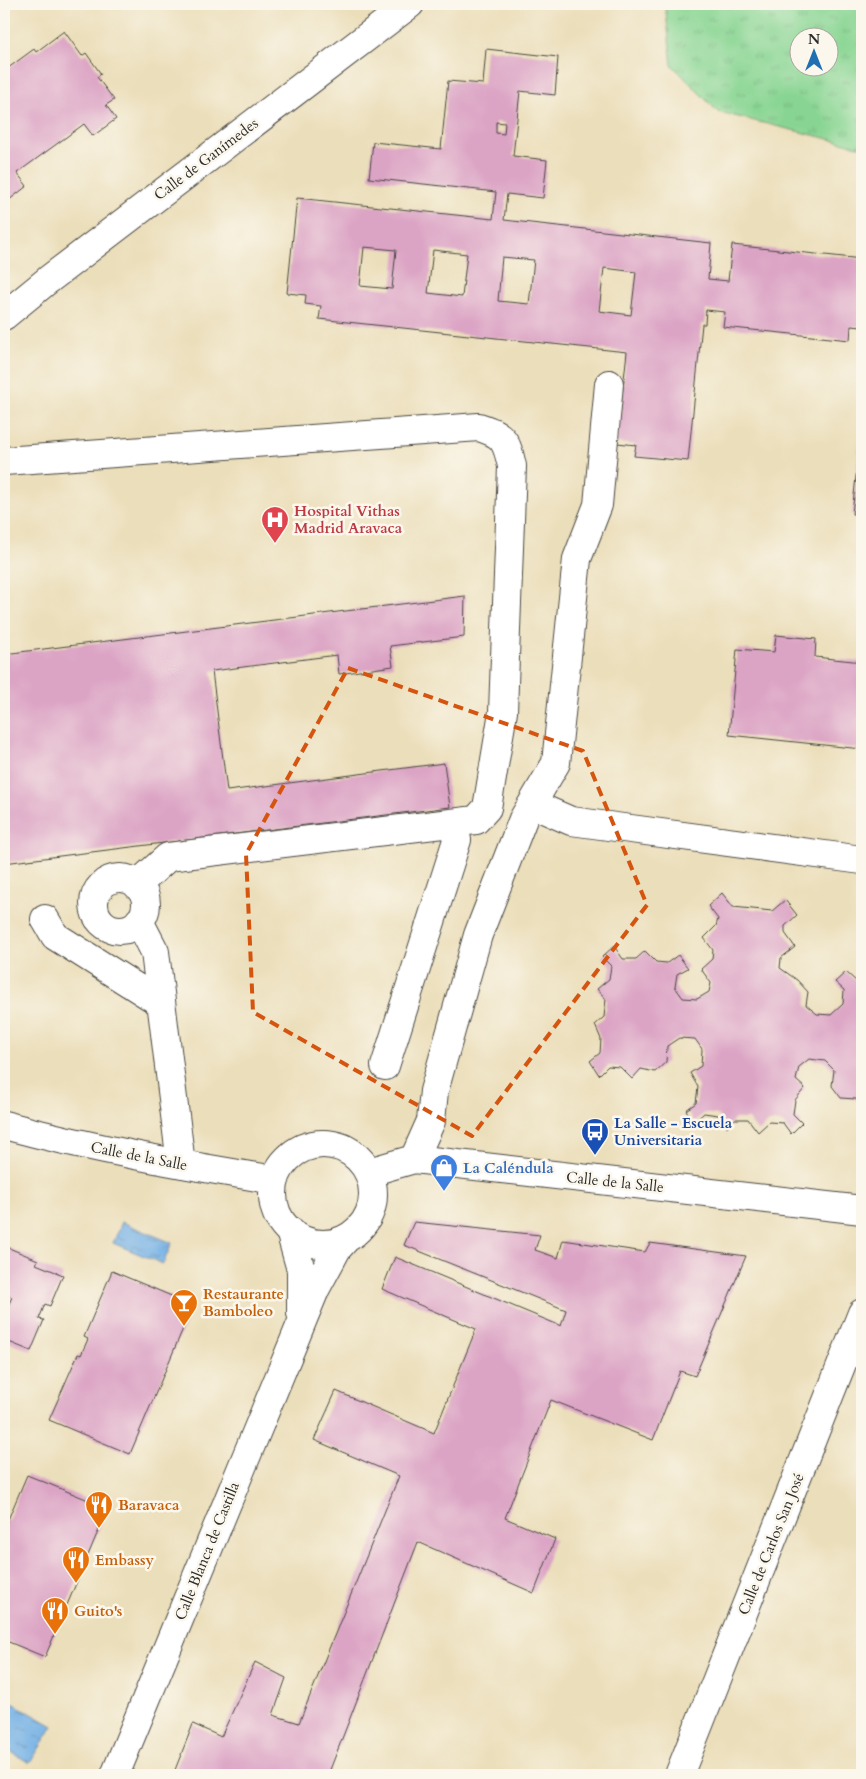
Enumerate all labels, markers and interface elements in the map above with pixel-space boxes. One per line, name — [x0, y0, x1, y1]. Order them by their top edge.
north arrow — [788, 28, 838, 78]
text: N — [808, 30, 820, 49]
street label: Calle de Ganímedes — [150, 113, 262, 205]
place label: Hospital Vithas Madrid Aravaca — [294, 501, 403, 538]
hospital icon: Hospital Vithas Madrid Aravaca — [260, 505, 290, 544]
place label: La Salle - Escuela Universitaria — [614, 1113, 733, 1150]
bus stop icon: La Salle - Escuela Universitaria — [580, 1117, 610, 1156]
street label: Calle de la Salle — [89, 1137, 189, 1175]
shop icon: La Caléndula — [429, 1153, 459, 1192]
place label: La Caléndula — [463, 1158, 554, 1178]
street label: Calle de la Salle — [565, 1167, 665, 1197]
place label: Restaurante Bamboleo — [203, 1284, 284, 1321]
bar icon: Restaurante Bamboleo — [169, 1288, 199, 1327]
street label: Calle de Carlos San José — [733, 1470, 809, 1618]
street label: Calle Blanca de Castilla — [170, 1478, 244, 1623]
restaurant icon: Baravaca — [84, 1490, 114, 1529]
place label: Baravaca — [118, 1495, 180, 1515]
restaurant icon: Embassy — [61, 1545, 91, 1584]
place label: Embassy — [95, 1550, 155, 1570]
restaurant icon: Guito's — [40, 1596, 70, 1635]
place label: Guito's — [74, 1601, 122, 1621]

